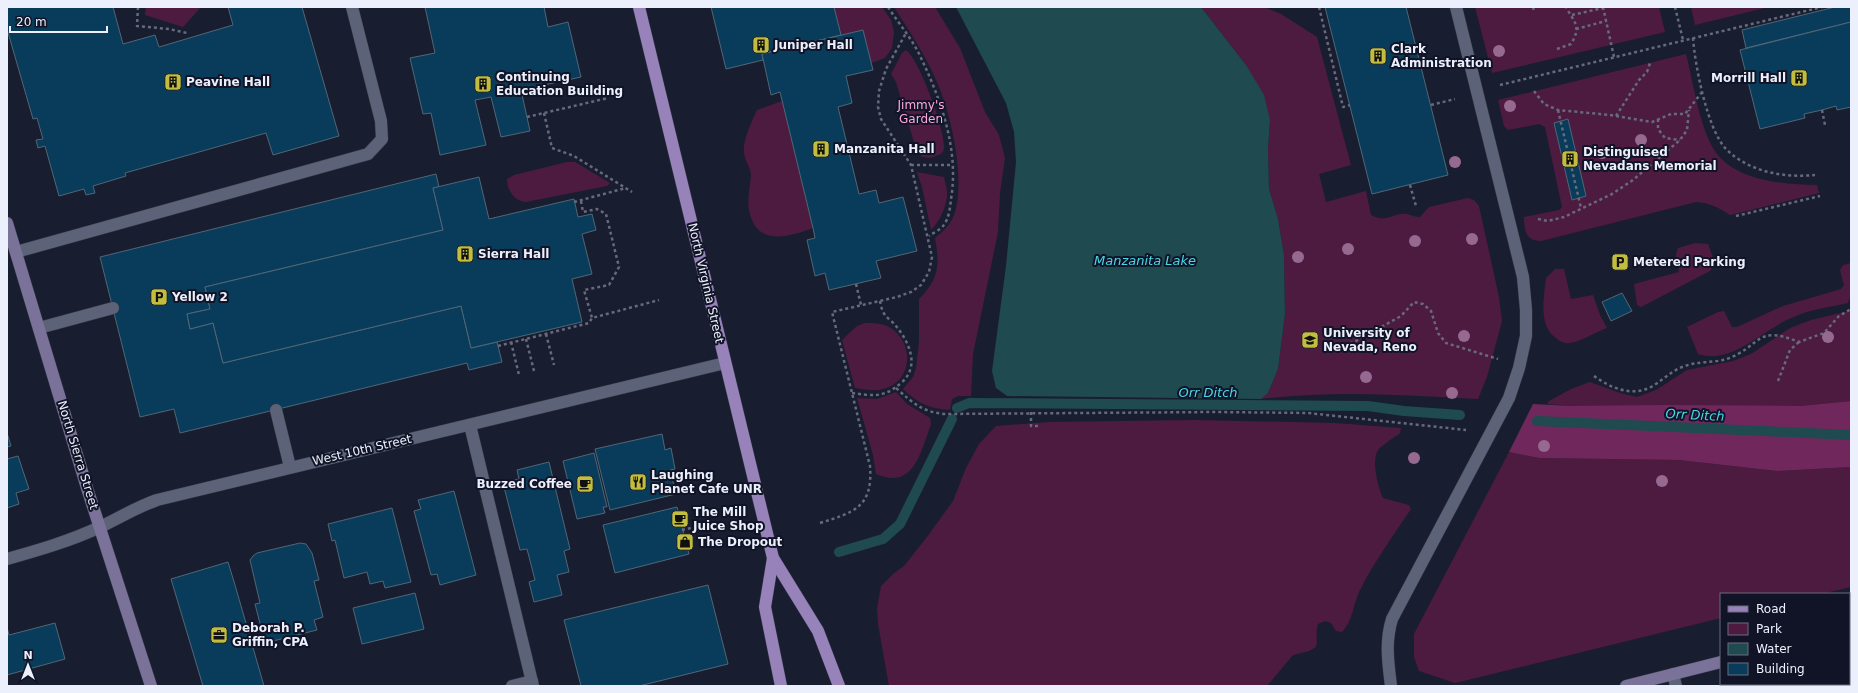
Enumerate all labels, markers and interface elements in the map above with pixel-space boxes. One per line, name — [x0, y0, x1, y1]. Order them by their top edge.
scale bar — [10, 8, 107, 34]
text: 20 m — [16, 15, 47, 29]
building icon: Juniper Hall — [751, 35, 771, 55]
place label: Juniper Hall — [773, 38, 853, 52]
place label: Clark Administration — [1391, 42, 1492, 70]
building icon: Clark Administration — [1368, 46, 1388, 66]
building icon: Morrill Hall — [1789, 68, 1809, 88]
place label: Continuing Education Building — [496, 70, 623, 98]
place label: Morrill Hall — [1711, 71, 1786, 85]
building icon: Peavine Hall — [163, 72, 183, 92]
building icon: Continuing Education Building — [473, 74, 493, 94]
place label: Peavine Hall — [186, 75, 270, 89]
park label: Jimmy's Garden — [897, 98, 944, 126]
building icon: Manzanita Hall — [811, 139, 831, 159]
place label: Manzanita Hall — [834, 142, 935, 156]
place label: Distinguised Nevadans Memorial — [1583, 145, 1717, 173]
building icon: Distinguised Nevadans Memorial — [1560, 149, 1580, 169]
street label: North Virginia Street — [685, 222, 727, 345]
building icon: Sierra Hall — [455, 244, 475, 264]
place label: Sierra Hall — [478, 247, 549, 261]
parking icon: Metered Parking — [1610, 252, 1630, 272]
water label: Manzanita Lake — [1094, 253, 1196, 268]
place label: Metered Parking — [1633, 255, 1746, 269]
parking icon: Yellow 2 — [149, 287, 169, 307]
place label: Yellow 2 — [171, 290, 228, 304]
place label: University of Nevada, Reno — [1323, 326, 1417, 354]
school or university icon: University of Nevada, Reno — [1300, 330, 1320, 350]
water label: Orr Ditch — [1178, 385, 1238, 400]
street label: North Sierra Street — [55, 399, 101, 511]
water label: Orr Ditch — [1665, 406, 1725, 424]
street label: West 10th Street — [311, 432, 413, 468]
place label: Laughing Planet Cafe UNR — [651, 468, 762, 496]
restaurant icon: Laughing Planet Cafe UNR — [628, 472, 648, 492]
cafe icon: Buzzed Coffee — [575, 474, 595, 494]
place label: Buzzed Coffee — [476, 477, 572, 491]
place label: The Mill Juice Shop — [692, 505, 764, 533]
cafe icon: The Mill Juice Shop — [670, 509, 690, 529]
shop icon: The Dropout — [675, 532, 695, 552]
place label: The Dropout — [698, 535, 783, 549]
legend — [1720, 593, 1850, 685]
text: Road — [1756, 602, 1786, 616]
place label: Deborah P. Griffin, CPA — [232, 621, 309, 649]
text: Park — [1756, 622, 1782, 636]
office icon: Deborah P. Griffin, CPA — [209, 625, 229, 645]
text: Water — [1756, 642, 1792, 656]
north arrow — [8, 645, 48, 685]
text: N — [23, 649, 33, 662]
text: Building — [1756, 662, 1805, 676]

